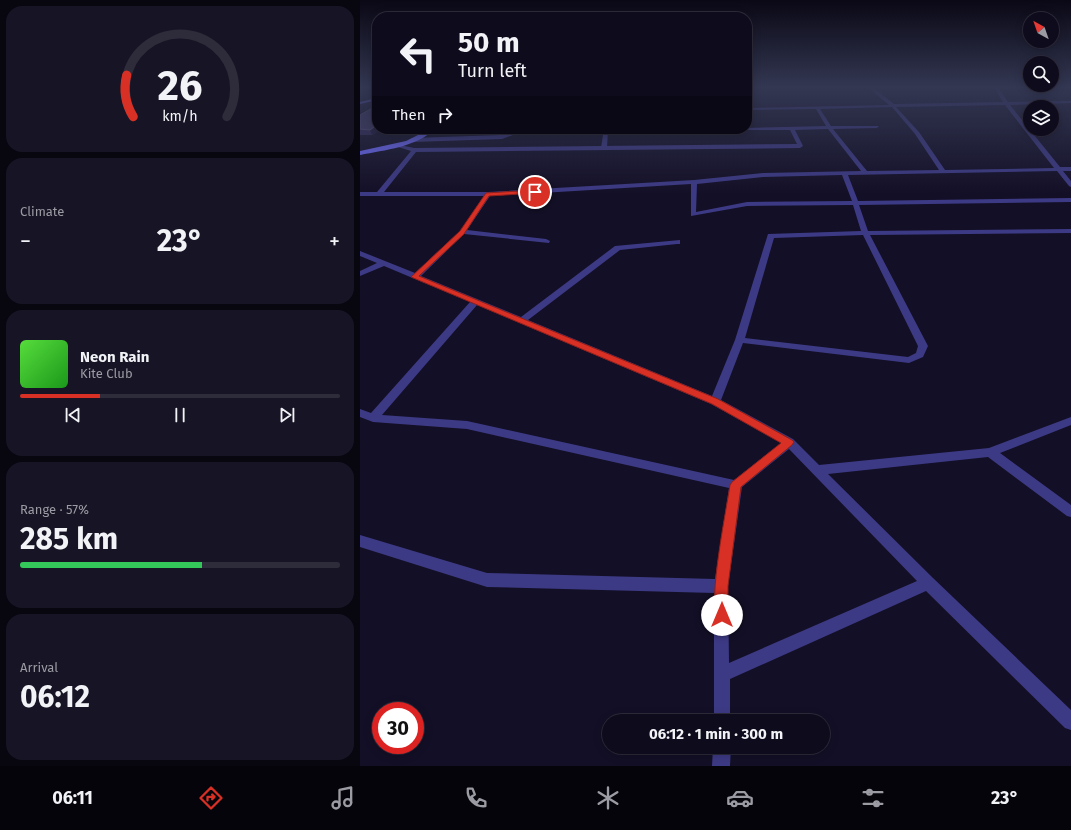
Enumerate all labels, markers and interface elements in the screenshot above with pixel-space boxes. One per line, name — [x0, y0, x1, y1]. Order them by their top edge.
north arrow — [1023, 12, 1059, 48]
map controls — [1023, 12, 1059, 136]
text: 50 m — [458, 26, 520, 59]
icon: left — [392, 28, 444, 80]
button: search — [1023, 56, 1059, 92]
text: Turn left — [458, 60, 527, 82]
text: 26 — [158, 61, 202, 111]
button: layers — [1023, 100, 1059, 136]
icon: right — [434, 104, 456, 126]
text: Then — [392, 106, 426, 124]
text: km/h — [162, 108, 198, 125]
pin — [518, 175, 552, 209]
icon: arrive — [524, 181, 546, 203]
text: Climate — [20, 204, 64, 219]
text: 23° — [157, 223, 203, 259]
text: − — [20, 228, 31, 255]
text: + — [329, 228, 340, 255]
text: Neon Rain — [80, 348, 149, 366]
text: Kite Club — [80, 366, 133, 381]
icon: previous — [62, 404, 84, 426]
icon: pause — [169, 404, 191, 426]
icon: next — [276, 404, 298, 426]
text: Range · 57% — [20, 502, 89, 517]
text: 285 km — [20, 521, 118, 557]
position arrow — [701, 594, 743, 636]
text: Arrival — [20, 660, 58, 675]
text: 06:12 — [20, 679, 90, 715]
speed limit sign: 30 — [372, 702, 424, 754]
text: 06:12 · 1 min · 300 m — [649, 725, 783, 743]
icon: directions — [197, 784, 225, 812]
icon: music — [329, 784, 357, 812]
icon: phone — [462, 784, 490, 812]
icon: climate — [594, 784, 622, 812]
icon: car — [726, 784, 754, 812]
icon: filters — [859, 784, 887, 812]
text: 06:11 — [52, 787, 93, 809]
text: 23° — [991, 787, 1019, 809]

